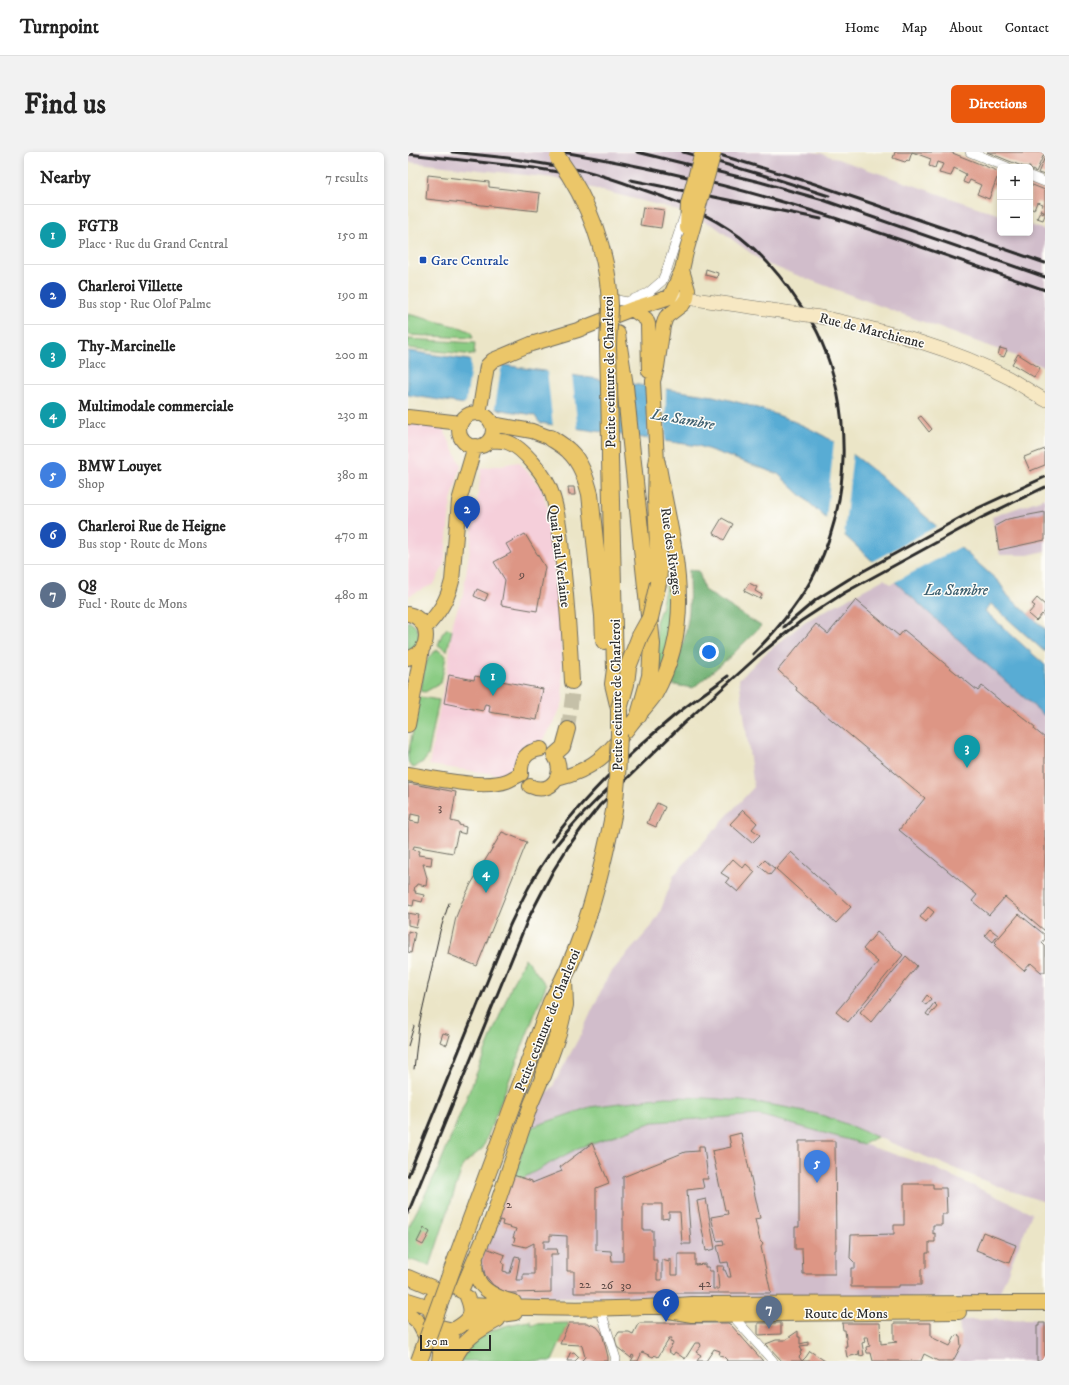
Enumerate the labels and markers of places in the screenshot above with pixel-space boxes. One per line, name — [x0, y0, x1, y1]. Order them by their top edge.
place label: Gare Centrale — [431, 252, 509, 270]
marker: Gare Centrale — [418, 255, 428, 265]
pin: 2 — [454, 496, 480, 529]
pin: 1 — [480, 663, 506, 696]
pin: 3 — [954, 735, 980, 768]
pin: 4 — [473, 860, 499, 893]
pin: 5 — [804, 1150, 830, 1183]
pin: 6 — [653, 1289, 679, 1322]
pin: 7 — [756, 1296, 782, 1329]

